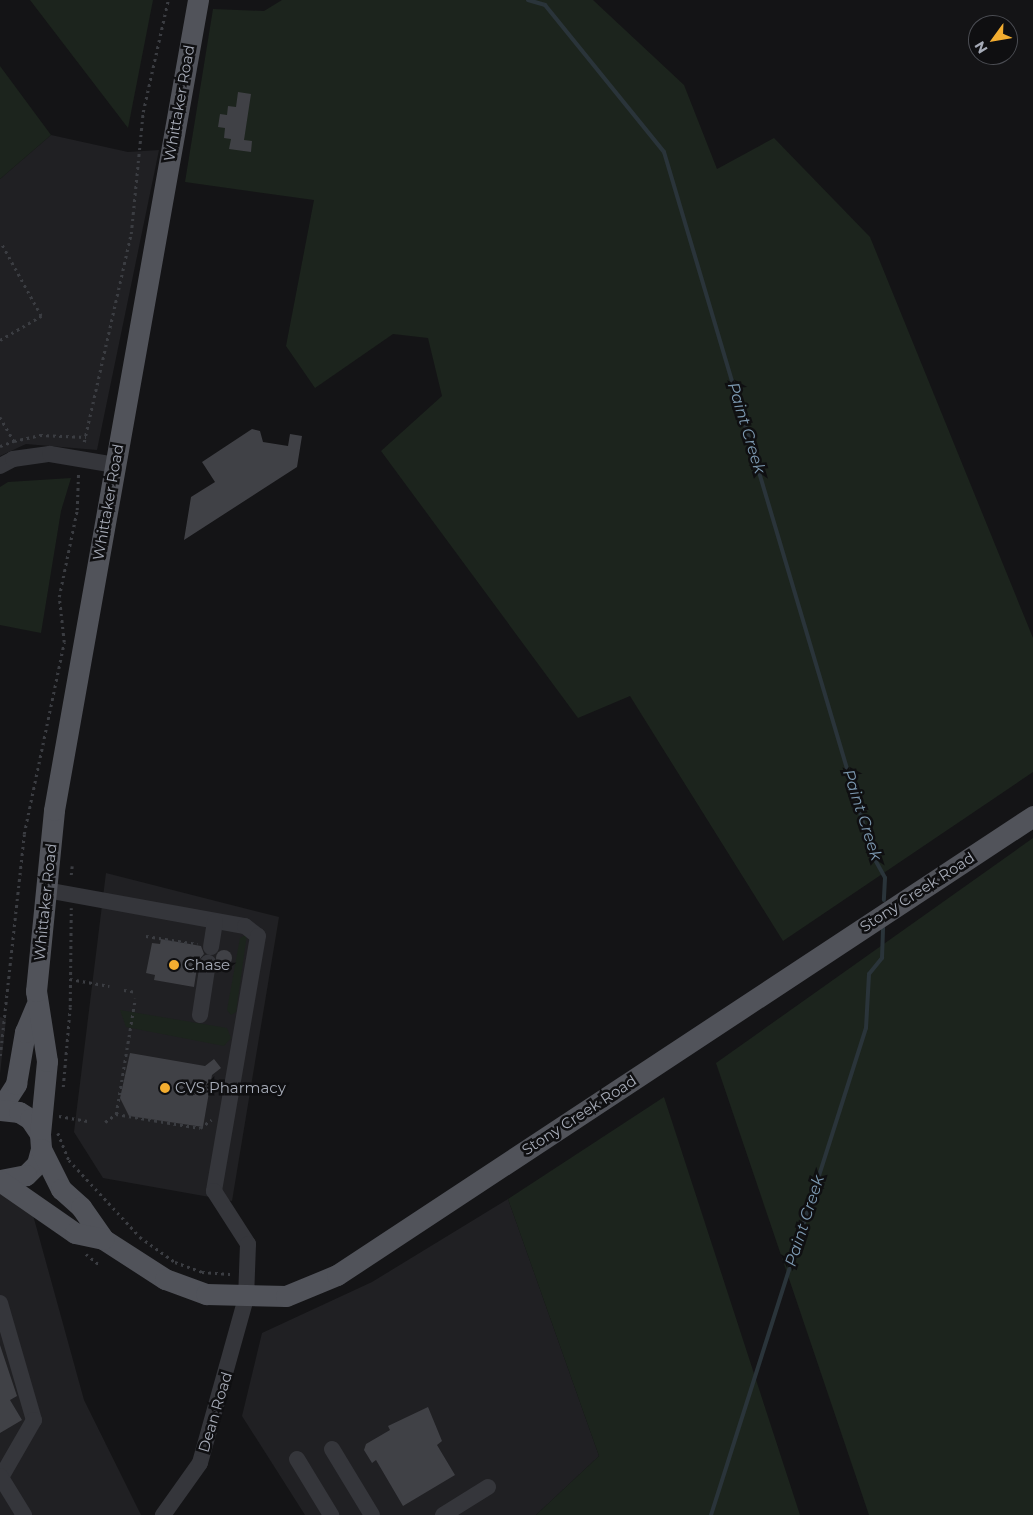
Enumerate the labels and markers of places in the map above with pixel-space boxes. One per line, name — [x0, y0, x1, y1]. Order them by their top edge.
place label: Chase — [184, 956, 230, 974]
marker: Chase — [168, 959, 180, 971]
place label: CVS Pharmacy — [175, 1079, 286, 1097]
marker: CVS Pharmacy — [159, 1082, 171, 1094]

